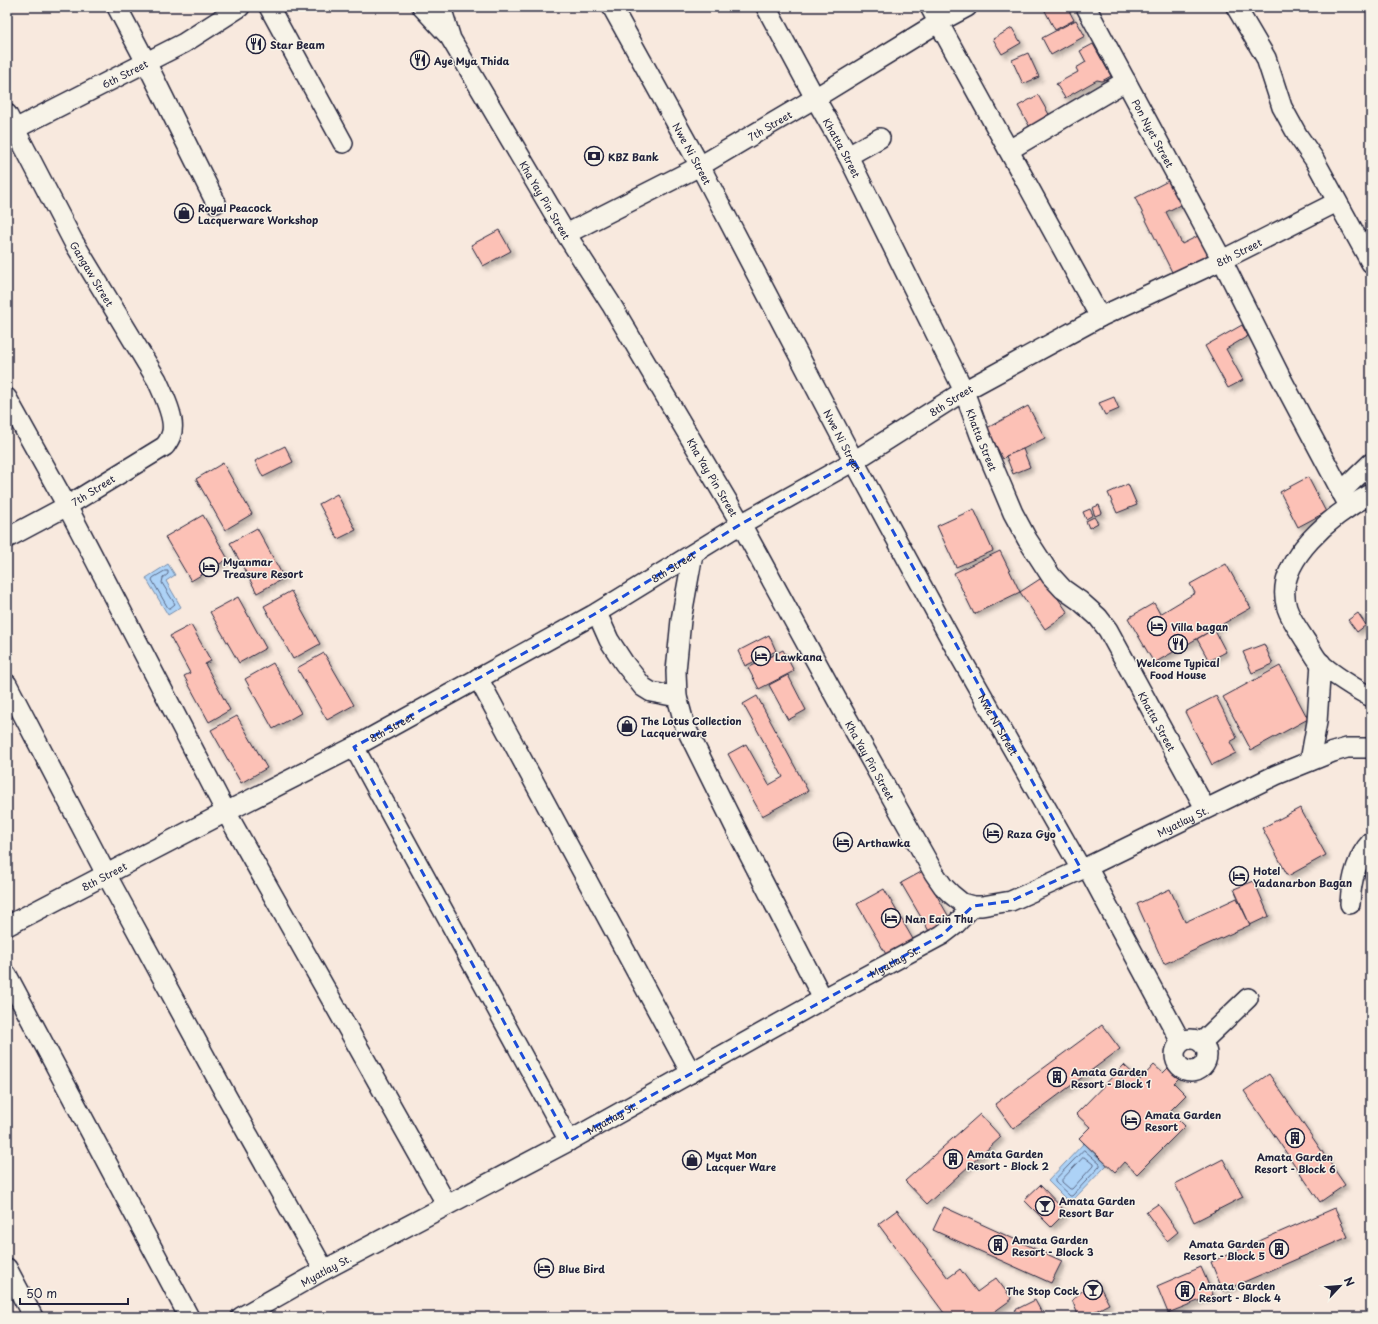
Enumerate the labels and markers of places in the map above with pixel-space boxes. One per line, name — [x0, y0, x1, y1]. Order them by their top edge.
restaurant icon: Star Beam — [245, 33, 267, 55]
place label: Star Beam — [270, 37, 325, 52]
restaurant icon: Aye Mya Thida — [409, 49, 431, 71]
place label: Aye Mya Thida — [433, 53, 510, 69]
bank icon: KBZ Bank — [583, 145, 605, 167]
place label: KBZ Bank — [608, 149, 659, 164]
place label: Royal Peacock Lacquerware Workshop — [198, 200, 318, 227]
shop icon: Royal Peacock Lacquerware Workshop — [173, 202, 195, 224]
place label: Myanmar Treasure Resort — [223, 554, 303, 581]
hotel icon: Myanmar Treasure Resort — [198, 556, 220, 578]
hotel icon: Villa bagan — [1146, 615, 1168, 637]
place label: Villa bagan — [1171, 619, 1228, 634]
restaurant icon: Welcome Typical Food House — [1167, 633, 1189, 655]
hotel icon: Lawkana — [750, 645, 772, 667]
place label: Lawkana — [775, 649, 823, 664]
place label: Welcome Typical Food House — [1136, 655, 1220, 682]
place label: The Lotus Collection Lacquerware — [641, 713, 742, 740]
shop icon: The Lotus Collection Lacquerware — [616, 715, 638, 737]
hotel icon: Raza Gyo — [982, 822, 1004, 844]
place label: Raza Gyo — [1007, 826, 1056, 841]
hotel icon: Arthawka — [832, 831, 854, 853]
place label: Arthawka — [857, 835, 911, 850]
place label: Hotel Yadanarbon Bagan — [1253, 863, 1352, 890]
hotel icon: Hotel Yadanarbon Bagan — [1228, 865, 1250, 887]
hotel icon: Nan Eain Thu — [880, 907, 902, 929]
place label: Nan Eain Thu — [905, 911, 973, 926]
place label: Amata Garden Resort - Block 1 — [1071, 1064, 1151, 1091]
building icon: Amata Garden Resort - Block 1 — [1046, 1066, 1068, 1088]
place label: Amata Garden Resort — [1145, 1107, 1221, 1134]
hotel icon: Amata Garden Resort — [1120, 1109, 1142, 1131]
building icon: Amata Garden Resort - Block 6 — [1284, 1127, 1306, 1149]
place label: Amata Garden Resort - Block 2 — [967, 1146, 1049, 1173]
place label: Myat Mon Lacquer Ware — [706, 1147, 776, 1174]
building icon: Amata Garden Resort - Block 2 — [942, 1148, 964, 1170]
shop icon: Myat Mon Lacquer Ware — [681, 1149, 703, 1171]
place label: Amata Garden Resort - Block 6 — [1254, 1149, 1336, 1176]
place label: Amata Garden Resort Bar — [1059, 1193, 1135, 1220]
bar icon: Amata Garden Resort Bar — [1034, 1195, 1056, 1217]
place label: Amata Garden Resort - Block 3 — [1012, 1232, 1094, 1259]
building icon: Amata Garden Resort - Block 3 — [987, 1234, 1009, 1256]
place label: Amata Garden Resort - Block 5 — [1183, 1236, 1265, 1263]
building icon: Amata Garden Resort - Block 5 — [1268, 1238, 1290, 1260]
hotel icon: Blue Bird — [533, 1257, 555, 1279]
place label: Blue Bird — [558, 1261, 605, 1276]
place label: Amata Garden Resort - Block 4 — [1199, 1278, 1281, 1305]
bar icon: The Stop Cock — [1082, 1279, 1104, 1301]
building icon: Amata Garden Resort - Block 4 — [1174, 1280, 1196, 1302]
place label: The Stop Cock — [1006, 1283, 1079, 1298]

